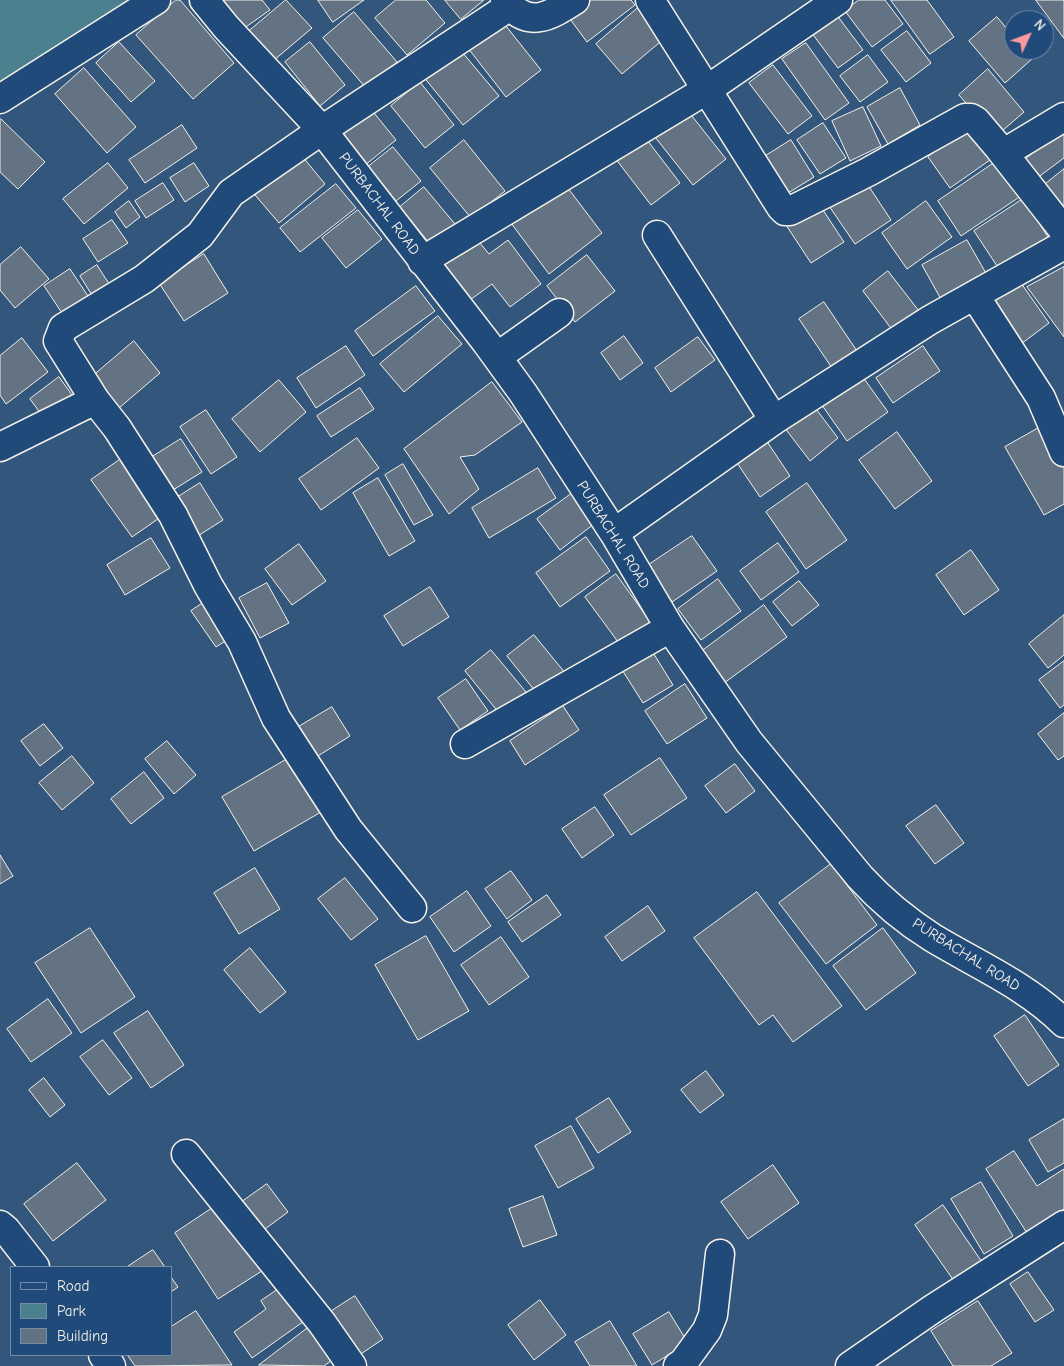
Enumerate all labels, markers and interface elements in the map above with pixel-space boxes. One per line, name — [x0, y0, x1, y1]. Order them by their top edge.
north arrow — [1004, 10, 1054, 60]
text: N — [1030, 16, 1049, 34]
street label: PURBACHAL ROAD — [335, 149, 423, 259]
street label: PURBACHAL ROAD — [573, 478, 653, 592]
street label: PURBACHAL ROAD — [909, 915, 1023, 995]
legend — [10, 1266, 172, 1356]
text: Road — [57, 1277, 89, 1295]
text: Park — [57, 1302, 86, 1320]
text: Building — [57, 1327, 108, 1345]

